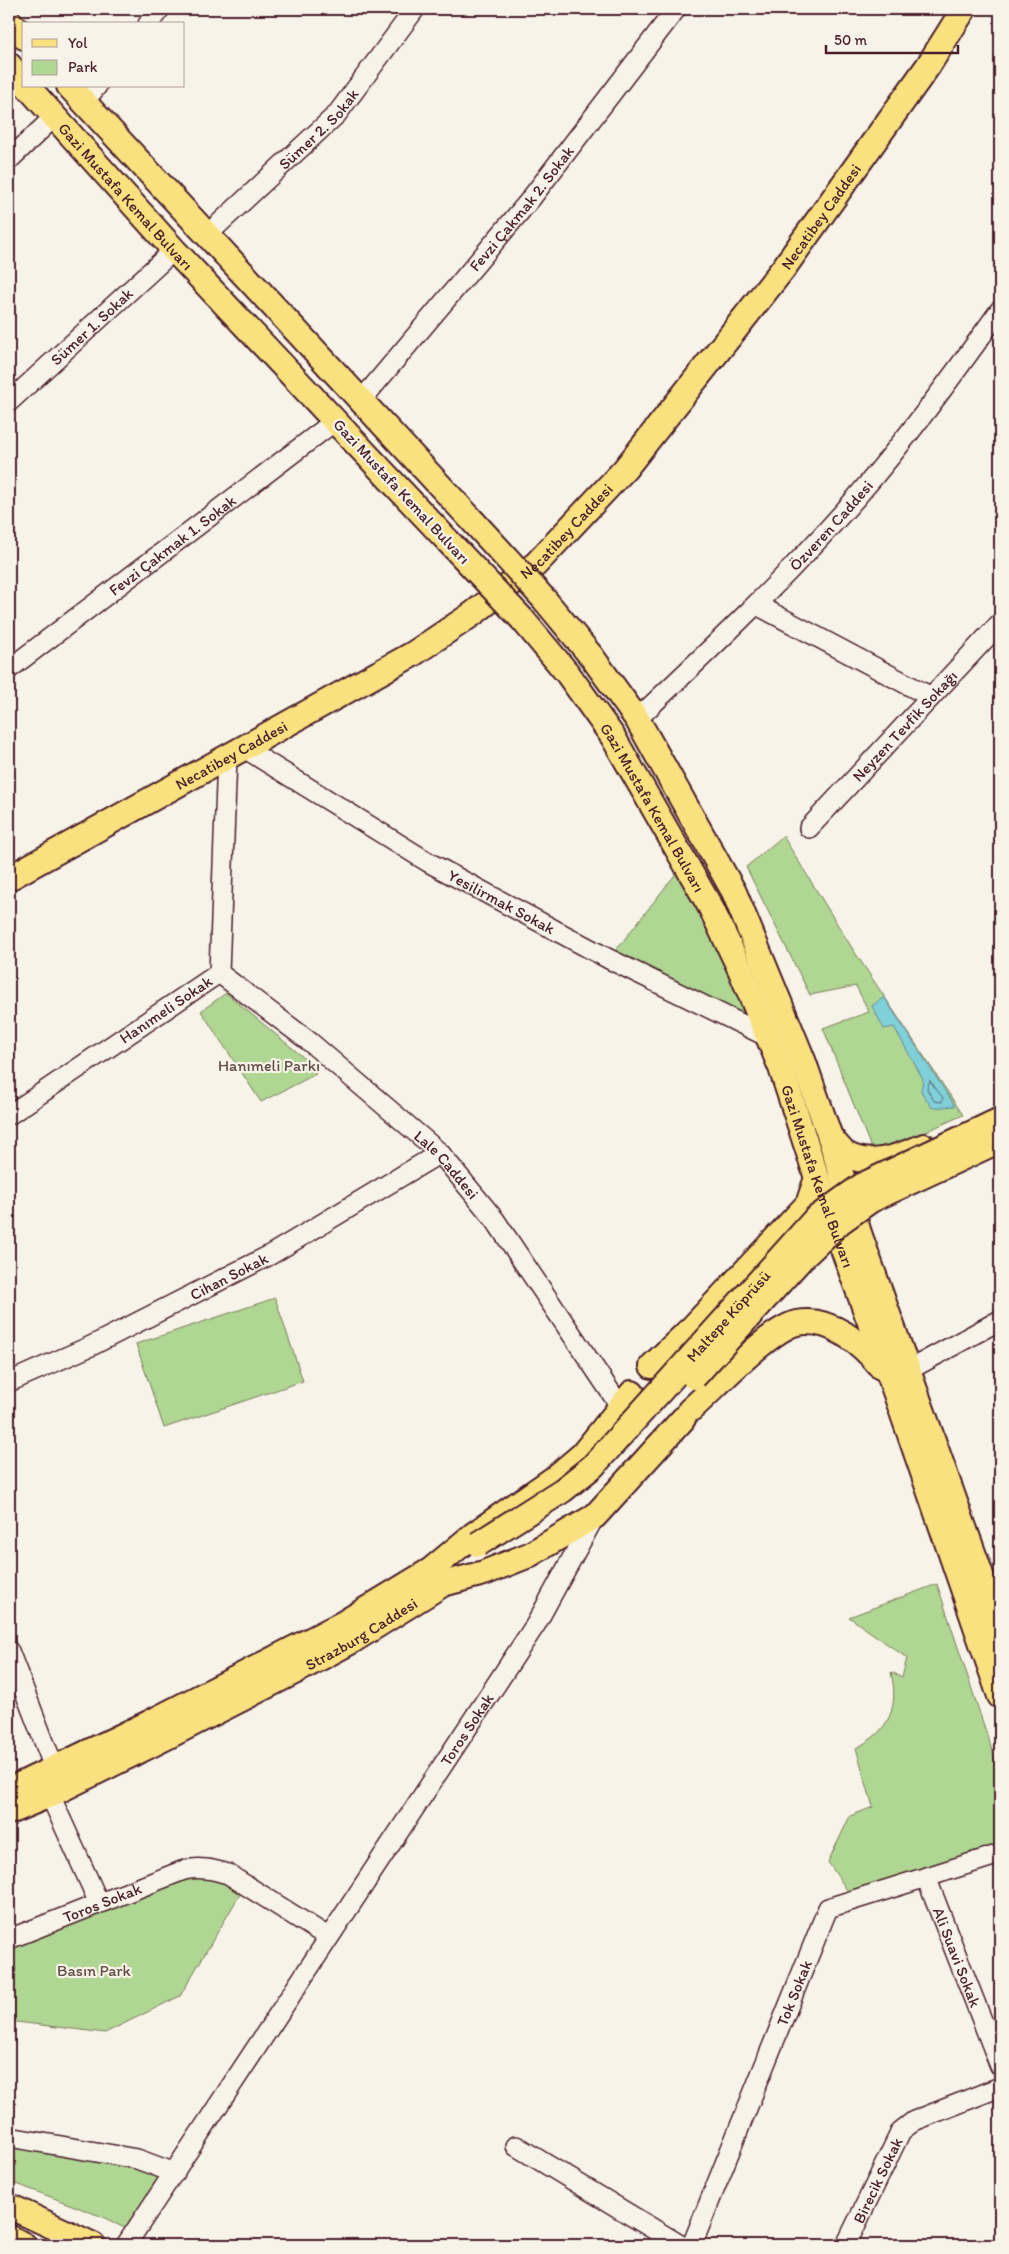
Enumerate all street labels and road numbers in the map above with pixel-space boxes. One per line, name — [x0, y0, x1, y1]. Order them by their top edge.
street label: Sümer 2. Sokak — [275, 85, 363, 174]
street label: Gazi Mustafa Kemal Bulvarı — [54, 119, 197, 274]
street label: Fevzi Çakmak 2. Sokak — [465, 142, 578, 275]
street label: Necatibey Caddesi — [777, 160, 865, 273]
street label: Sümer 1. Sokak — [47, 284, 137, 369]
street label: Gazi Mustafa Kemal Bulvarı — [329, 415, 474, 568]
street label: Özveren Caddesi — [785, 477, 877, 575]
street label: Necatibey Caddesi — [516, 480, 617, 583]
street label: Fevzi Çakmak 1. Sokak — [105, 491, 240, 600]
street label: Neyzen Tevfik Sokağı — [848, 666, 961, 786]
street label: Necatibey Caddesi — [172, 717, 291, 794]
street label: Gazi Mustafa Kemal Bulvarı — [596, 719, 709, 896]
street label: Yesilirmak Sokak — [445, 866, 559, 939]
street label: Hanımeli Sokak — [116, 971, 216, 1048]
street label: Gazi Mustafa Kemal Bulvarı — [777, 1082, 858, 1270]
street label: Lale Caddesi — [410, 1126, 483, 1203]
street label: Cihan Sokak — [187, 1248, 272, 1304]
street label: Maltepe Köprüsü — [682, 1266, 774, 1366]
street label: Strazburg Caddesi — [302, 1594, 421, 1674]
street label: Toros Sokak — [436, 1689, 498, 1769]
street label: Toros Sokak — [60, 1878, 145, 1927]
street label: Ali Suavi Sokak — [929, 1905, 985, 2011]
street label: Tok Sokak — [772, 1957, 816, 2029]
street label: Birecik Sokak — [849, 2134, 907, 2226]

